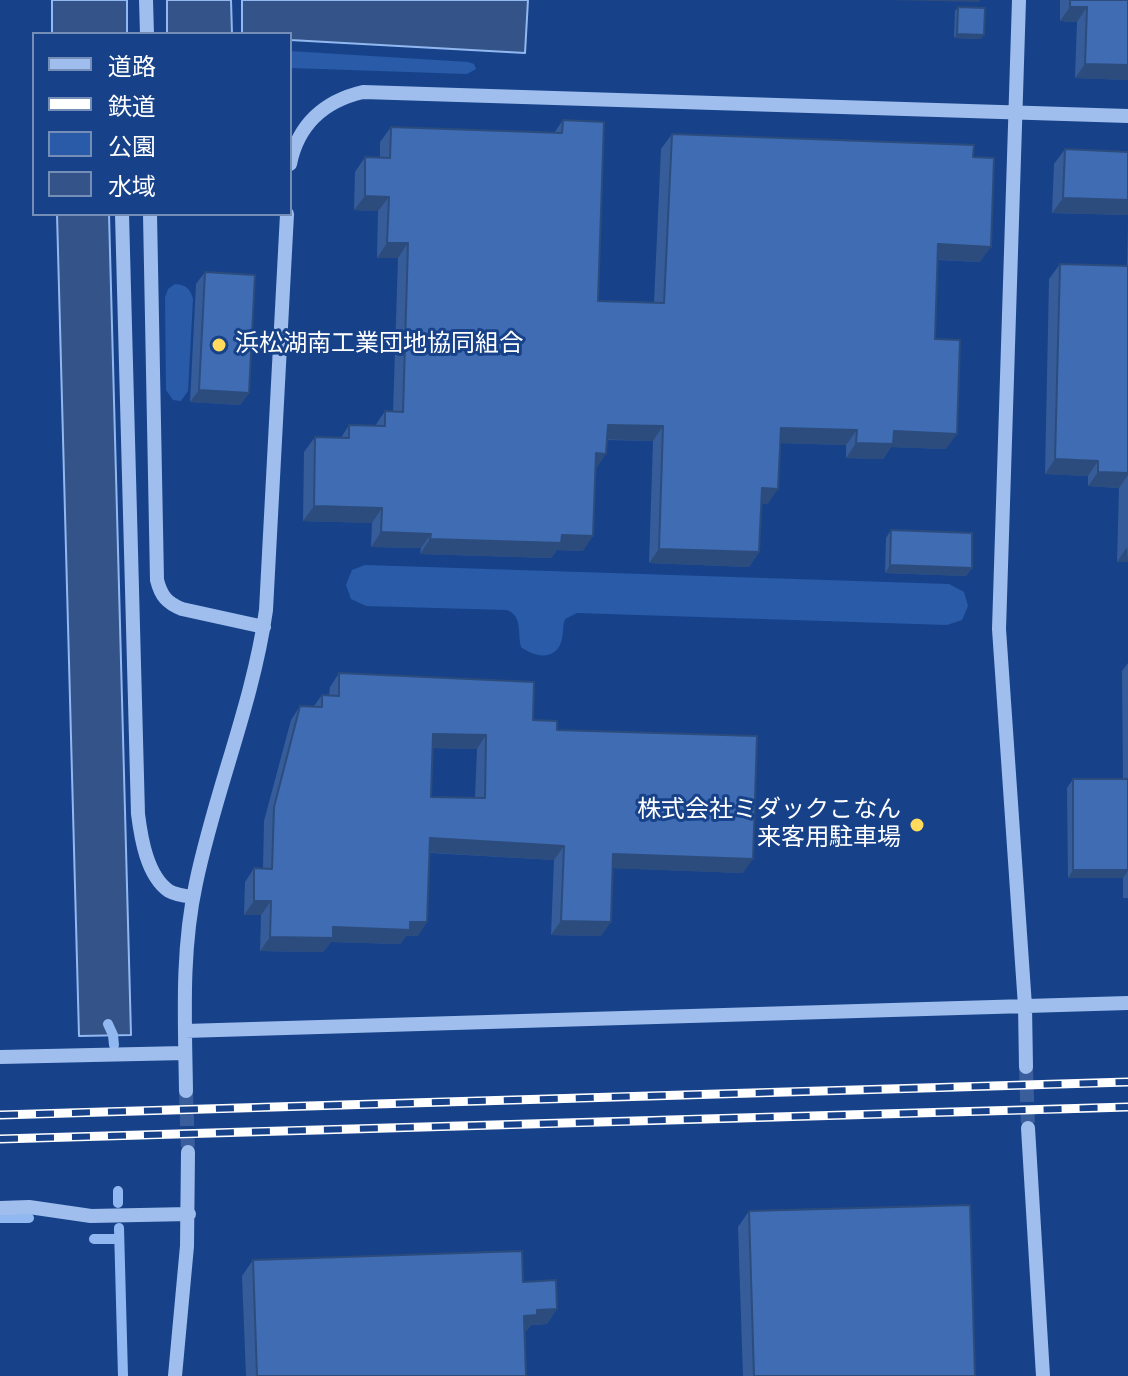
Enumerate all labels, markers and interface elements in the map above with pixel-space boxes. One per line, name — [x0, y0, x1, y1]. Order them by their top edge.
legend — [32, 32, 292, 216]
text: 道路 — [108, 53, 156, 81]
text: 鉄道 — [108, 93, 156, 121]
text: 公園 — [108, 133, 156, 161]
text: 水域 — [108, 173, 156, 201]
place label: 浜松湖南工業団地協同組合 — [235, 331, 523, 359]
marker: 浜松湖南工業団地協同組合 — [210, 336, 228, 354]
place label: 株式会社ミダックこなん 来客用駐車場 — [637, 797, 901, 853]
marker: 株式会社ミダックこなん 来客用駐車場 — [908, 816, 926, 834]

